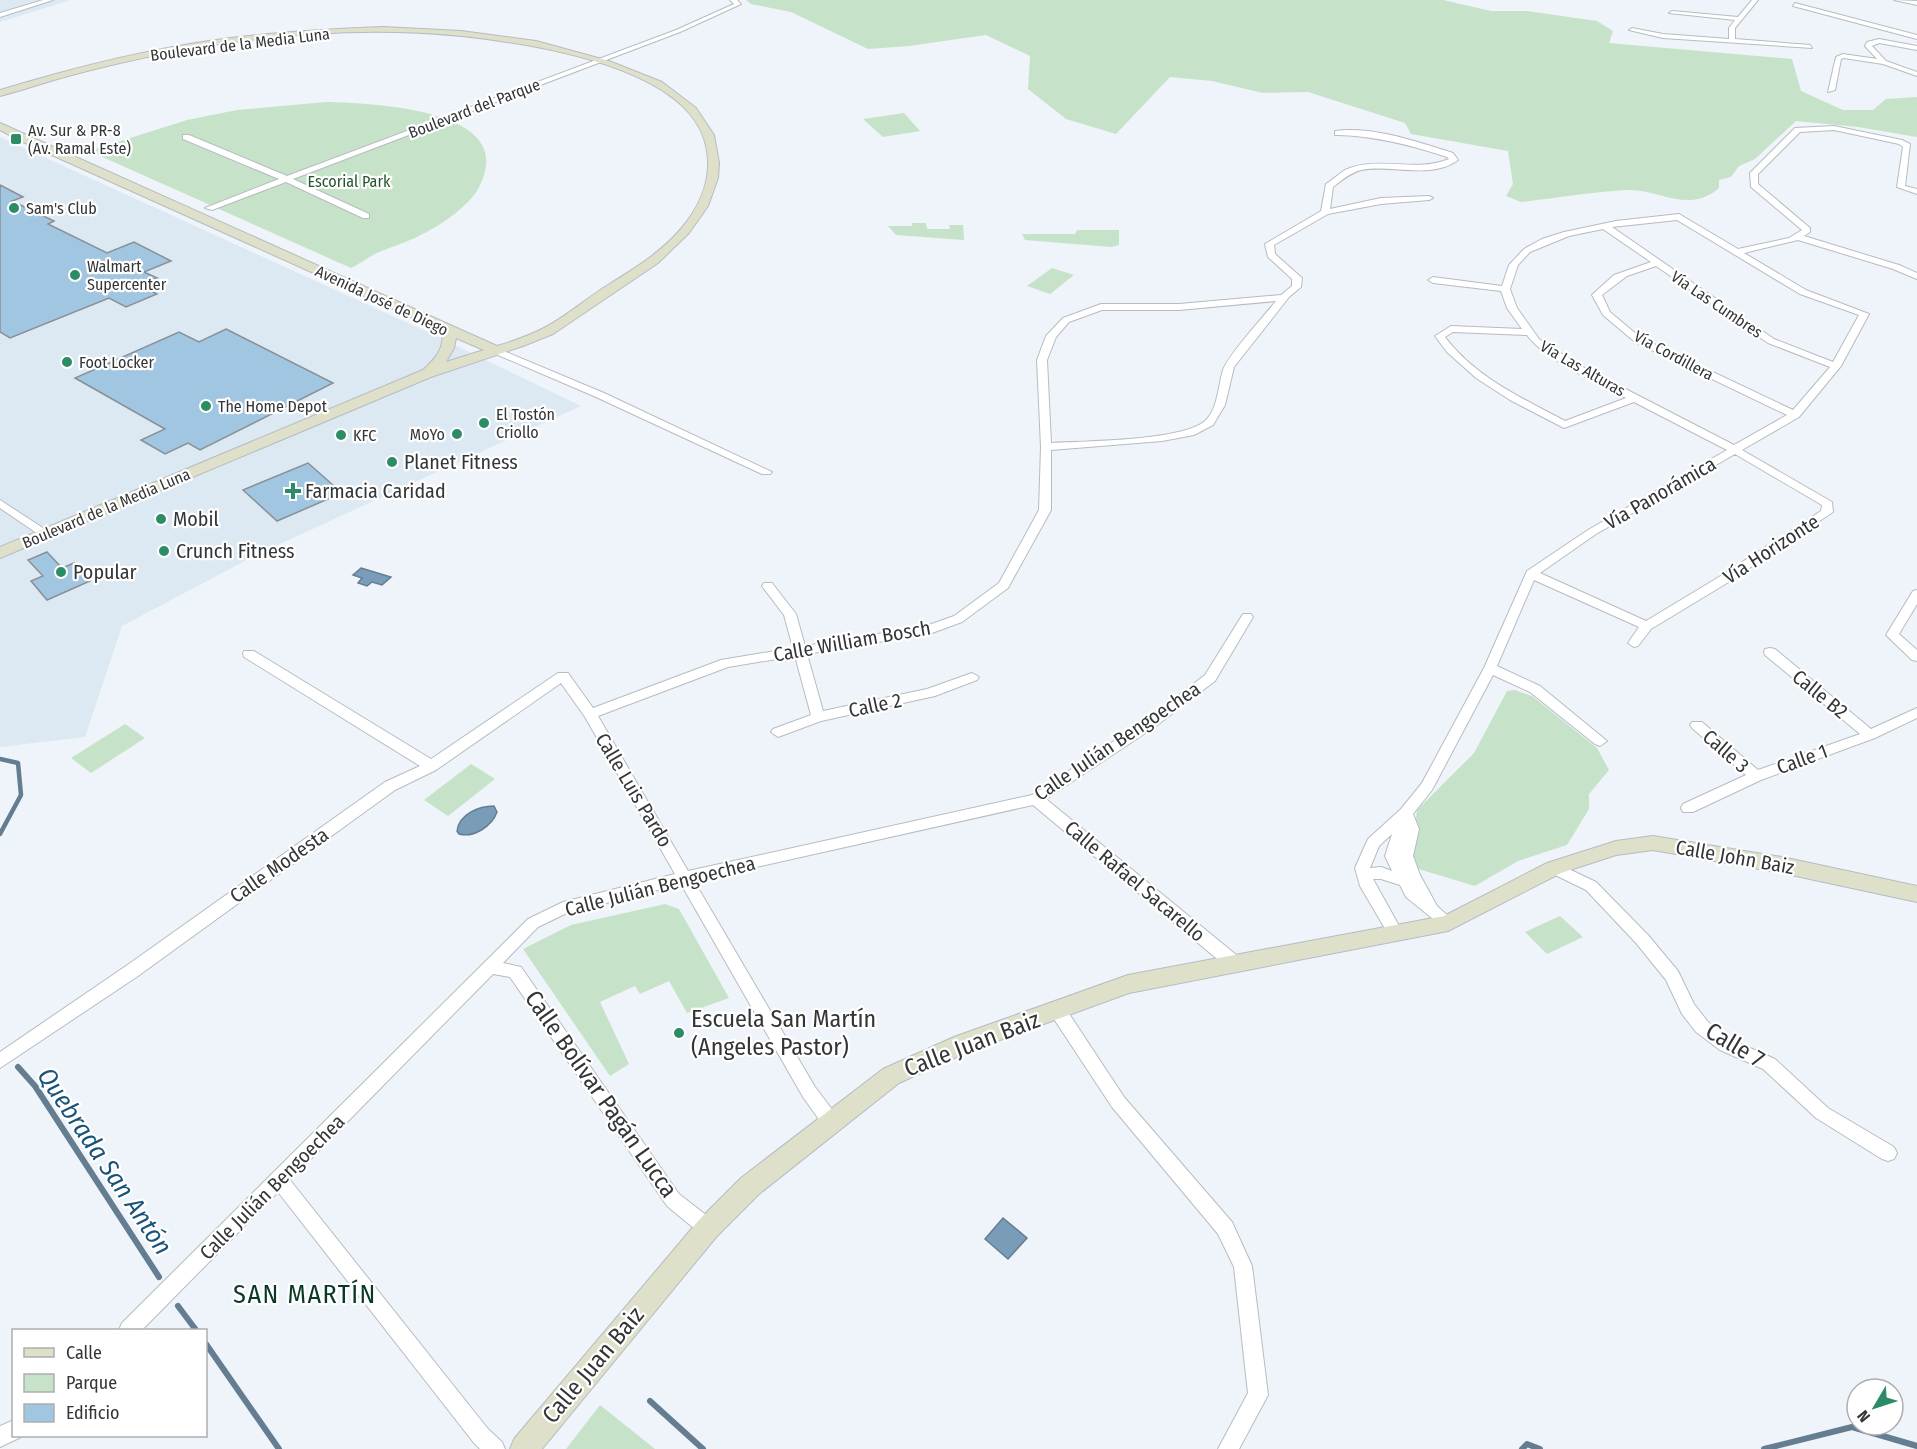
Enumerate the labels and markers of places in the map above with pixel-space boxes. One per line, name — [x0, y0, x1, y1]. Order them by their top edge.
place label: Av. Sur & PR-8 (Av. Ramal Este) — [28, 121, 131, 158]
marker: Av. Sur & PR-8 (Av. Ramal Este) — [9, 132, 23, 146]
place label: Sam's Club — [26, 199, 97, 218]
marker: Sam's Club — [7, 201, 21, 215]
place label: Walmart Supercenter — [87, 257, 167, 294]
marker: Walmart Supercenter — [68, 268, 82, 282]
place label: Foot Locker — [79, 353, 154, 372]
marker: Foot Locker — [60, 355, 74, 369]
place label: The Home Depot — [218, 397, 328, 416]
marker: The Home Depot — [199, 399, 213, 413]
place label: El Tostón Criollo — [496, 405, 555, 442]
marker: El Tostón Criollo — [477, 416, 491, 430]
place label: MoYo — [410, 425, 445, 444]
place label: KFC — [353, 426, 376, 445]
marker: MoYo — [450, 427, 464, 441]
marker: KFC — [334, 428, 348, 442]
place label: Planet Fitness — [404, 450, 518, 474]
marker: Planet Fitness — [385, 455, 399, 469]
place label: Farmacia Caridad — [305, 479, 446, 503]
marker: Farmacia Caridad — [286, 484, 300, 498]
place label: Mobil — [173, 507, 219, 531]
marker: Mobil — [154, 512, 168, 526]
place label: Crunch Fitness — [176, 539, 295, 563]
marker: Crunch Fitness — [157, 544, 171, 558]
place label: Popular — [73, 560, 136, 584]
marker: Popular — [54, 565, 68, 579]
place label: Escuela San Martín (Angeles Pastor) — [691, 1005, 876, 1061]
marker: Escuela San Martín (Angeles Pastor) — [672, 1026, 686, 1040]

